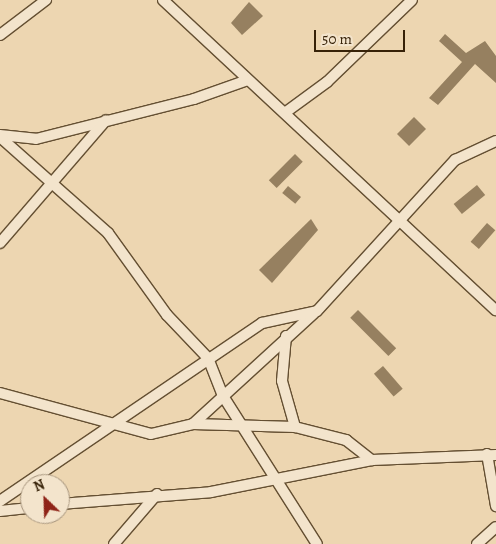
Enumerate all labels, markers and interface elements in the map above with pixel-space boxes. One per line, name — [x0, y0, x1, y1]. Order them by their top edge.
scale bar — [316, 20, 407, 52]
text: 50 m — [322, 29, 352, 49]
north arrow — [20, 474, 70, 524]
text: N — [31, 475, 48, 497]

